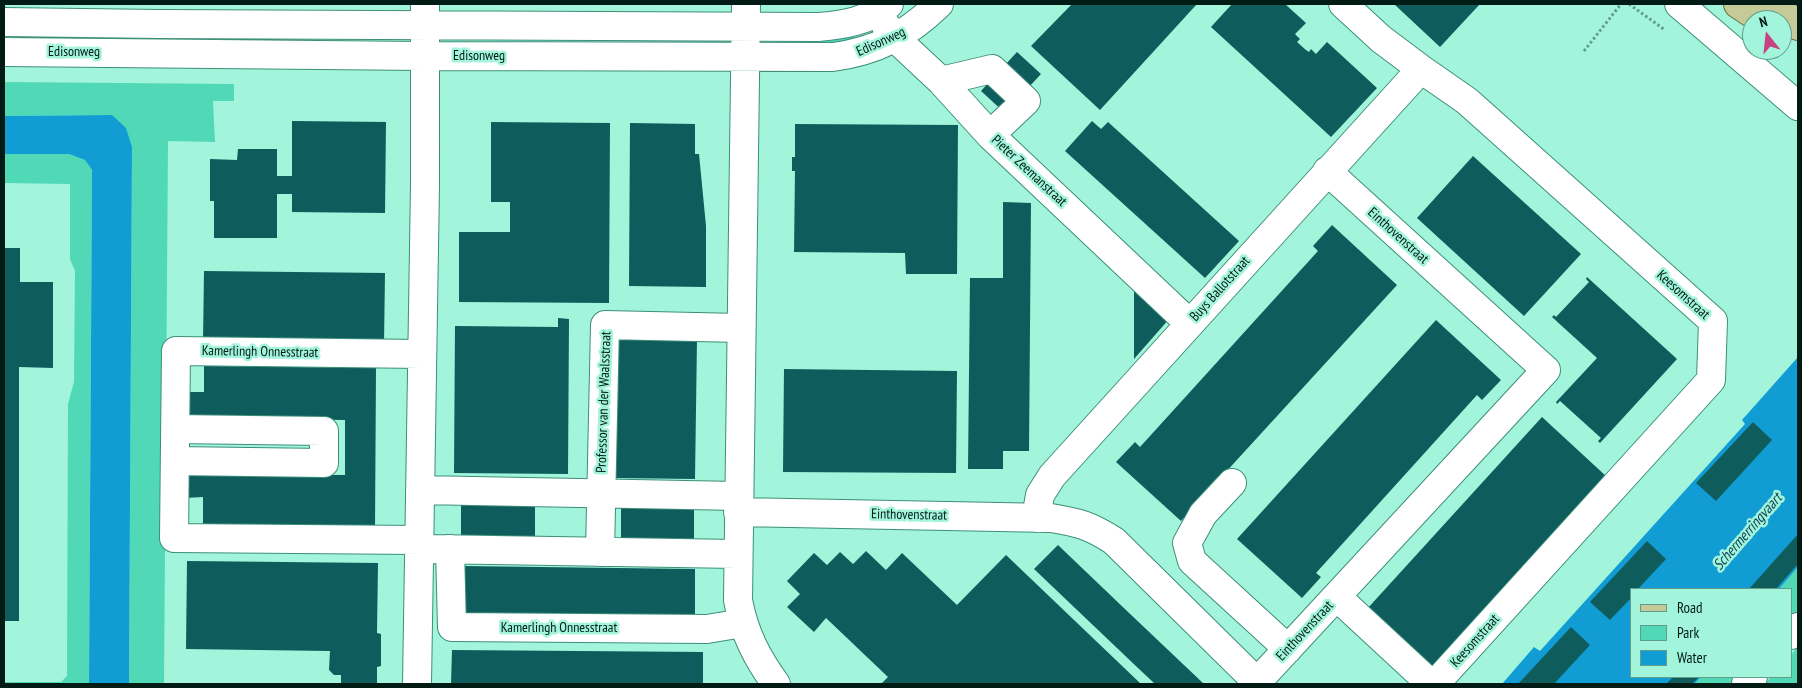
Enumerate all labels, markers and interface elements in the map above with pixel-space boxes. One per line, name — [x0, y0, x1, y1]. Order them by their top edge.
north arrow — [1742, 10, 1792, 60]
text: N — [1757, 12, 1769, 31]
street label: Edisonweg — [854, 24, 908, 60]
street label: Edisonweg — [48, 44, 100, 60]
street label: Edisonweg — [453, 48, 505, 64]
street label: Pieter Zeemanstraat — [988, 132, 1070, 210]
street label: Einthovenstraat — [1364, 204, 1432, 268]
street label: Buys Ballotstraat — [1186, 253, 1254, 325]
street label: Keesomstraat — [1653, 267, 1713, 323]
street label: Professor van der Waalsstraat — [593, 331, 615, 473]
street label: Kamerlingh Onnesstraat — [202, 343, 318, 361]
water label: Schermerringvaart — [1710, 490, 1786, 574]
street label: Einthovenstraat — [871, 506, 947, 524]
legend — [1630, 588, 1792, 678]
street label: Einthovenstraat — [1273, 598, 1337, 664]
text: Road — [1677, 598, 1703, 617]
street label: Keesomstraat — [1447, 611, 1503, 671]
street label: Kamerlingh Onnesstraat — [501, 620, 617, 636]
text: Park — [1677, 623, 1699, 642]
text: Water — [1677, 648, 1707, 667]

